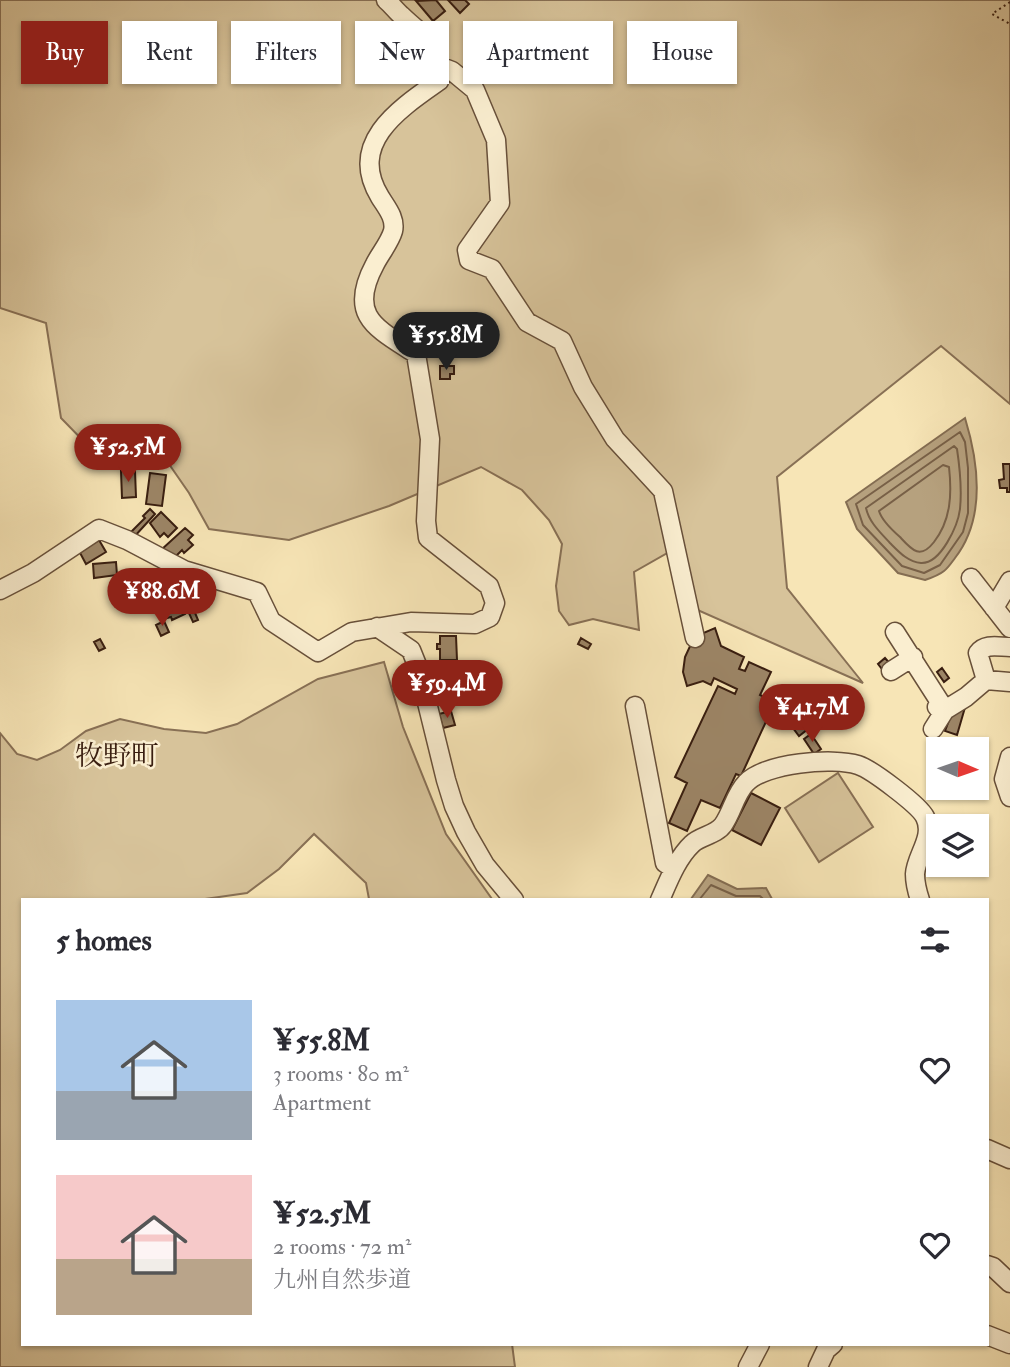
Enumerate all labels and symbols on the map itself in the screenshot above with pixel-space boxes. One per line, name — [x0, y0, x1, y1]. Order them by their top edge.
pin: ¥55.8M — [389, 312, 503, 372]
pin: ¥52.5M — [71, 424, 185, 484]
pin: ¥88.6M — [105, 568, 219, 628]
pin: ¥59.4M — [390, 660, 504, 720]
pin: ¥41.7M — [755, 684, 869, 744]
north arrow — [926, 737, 989, 800]
district label: 牧野町 — [75, 739, 159, 774]

